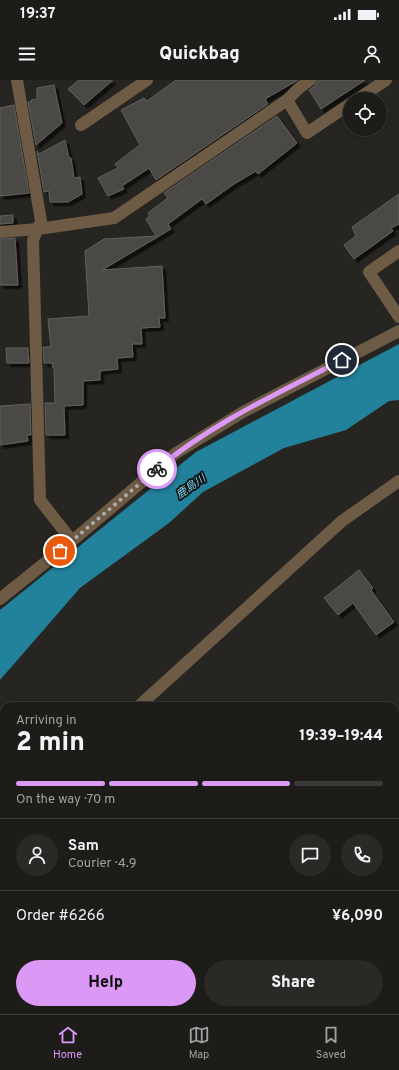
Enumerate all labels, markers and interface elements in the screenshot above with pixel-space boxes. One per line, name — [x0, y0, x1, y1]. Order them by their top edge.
text: 19:37 — [20, 5, 56, 24]
icon: menu — [16, 43, 38, 65]
text: Quickbag — [159, 43, 240, 66]
icon: person — [361, 43, 383, 65]
map controls — [343, 92, 387, 136]
button: locate — [343, 92, 387, 136]
pin — [325, 343, 359, 377]
icon: home — [331, 349, 353, 371]
courier — [137, 449, 177, 489]
icon: bike — [146, 458, 168, 480]
water label: 鹿島川 — [173, 471, 209, 502]
pin — [43, 534, 77, 568]
icon: bag — [49, 540, 71, 562]
text: Arriving in — [16, 713, 77, 729]
text: 2 min — [16, 727, 85, 760]
text: 19:39–19:44 — [299, 727, 383, 746]
text: On the way · 70 m — [16, 792, 115, 808]
button: person — [16, 834, 58, 876]
button: chat — [289, 834, 331, 876]
button: phone — [341, 834, 383, 876]
text: Sam — [68, 837, 99, 856]
text: Courier · 4.9 — [68, 856, 136, 872]
text: Order #6266 — [16, 907, 105, 926]
text: ¥6,090 — [332, 907, 383, 926]
button: Help — [16, 960, 196, 1006]
button: Share — [204, 960, 383, 1006]
tab: Home — [53, 1024, 82, 1062]
tab: Map — [188, 1024, 210, 1062]
tab: Saved — [316, 1024, 346, 1062]

